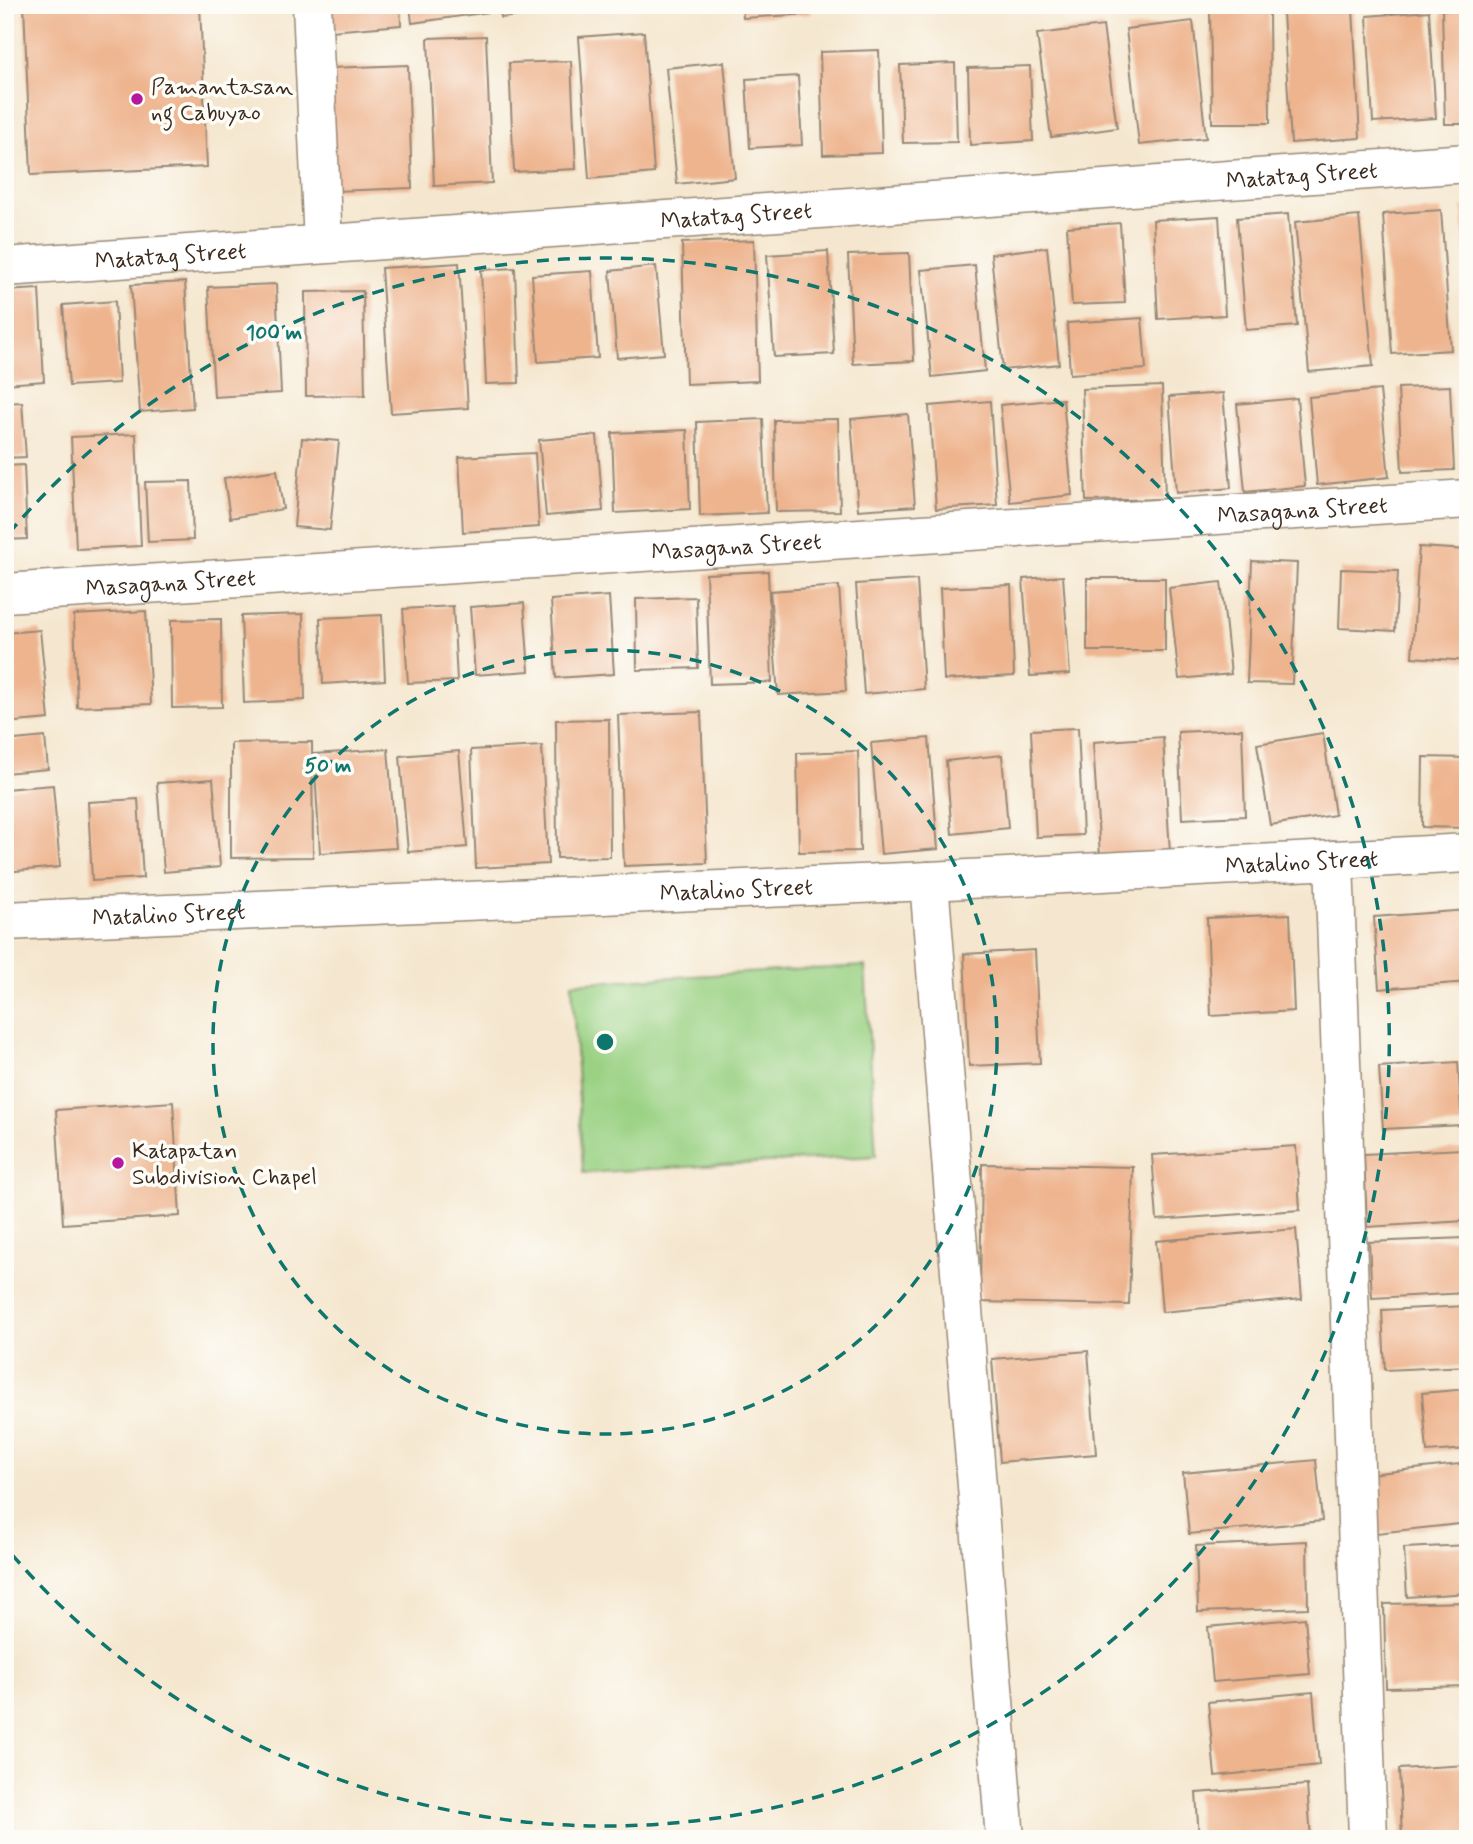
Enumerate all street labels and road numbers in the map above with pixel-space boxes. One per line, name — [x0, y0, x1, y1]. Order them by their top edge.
street label: Matatag Street — [1225, 156, 1379, 197]
street label: Matatag Street — [659, 197, 813, 237]
street label: Matatag Street — [94, 237, 248, 278]
street label: Masagana Street — [1216, 491, 1389, 532]
street label: Masagana Street — [651, 528, 823, 568]
street label: Masagana Street — [85, 564, 257, 605]
street label: Matalino Street — [1224, 845, 1379, 883]
street label: Matalino Street — [659, 873, 814, 910]
street label: Matalino Street — [92, 898, 246, 934]

